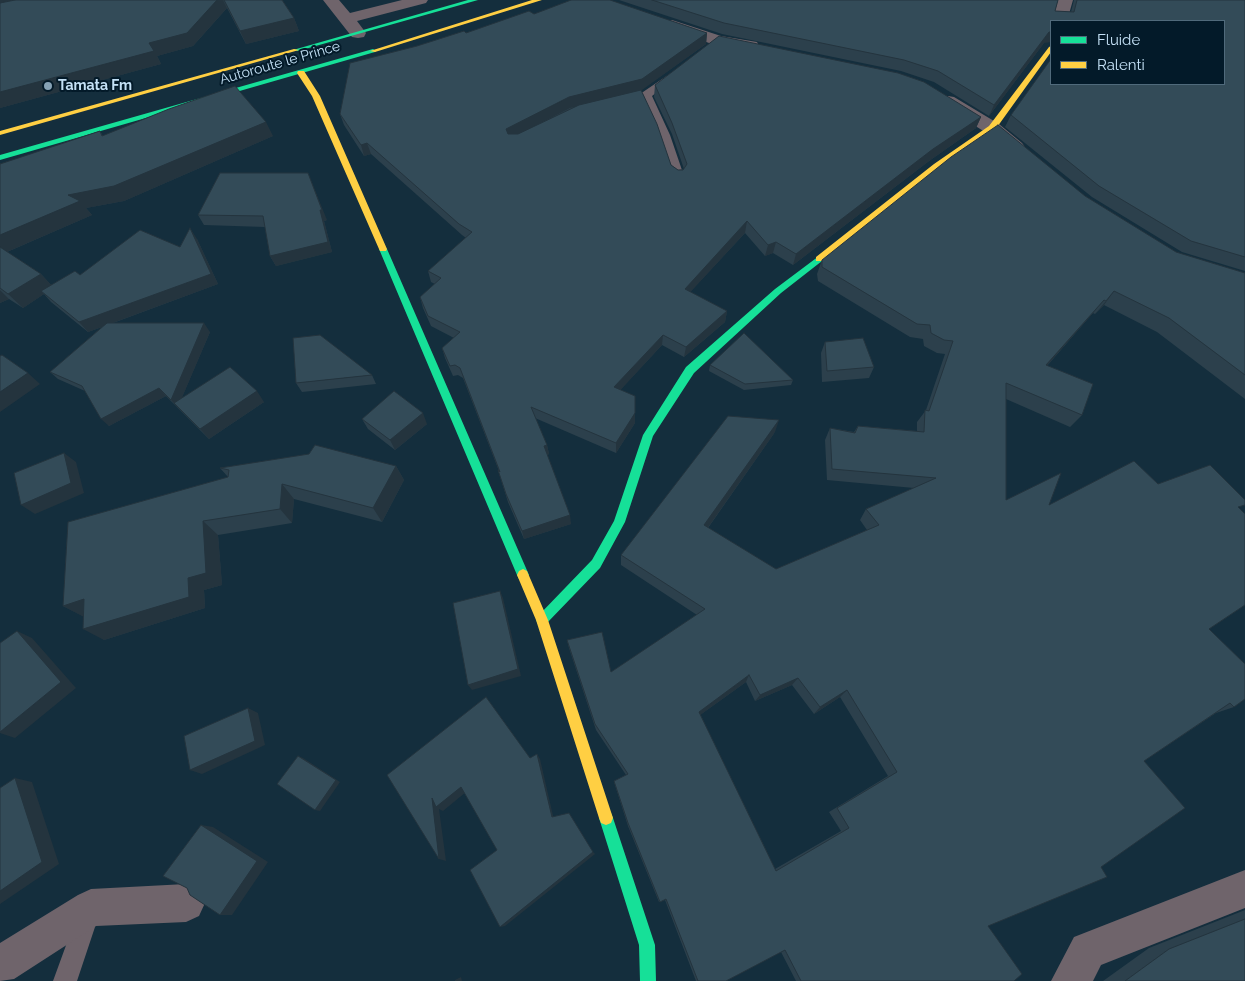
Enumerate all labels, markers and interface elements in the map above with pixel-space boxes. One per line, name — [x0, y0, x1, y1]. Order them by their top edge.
legend — [1050, 20, 1225, 85]
text: Fluide — [1097, 31, 1140, 49]
street label: Autoroute le Prince — [218, 38, 342, 88]
text: Ralenti — [1097, 56, 1145, 74]
place label: Tamata Fm — [58, 78, 132, 94]
marker: Tamata Fm — [42, 80, 54, 92]

